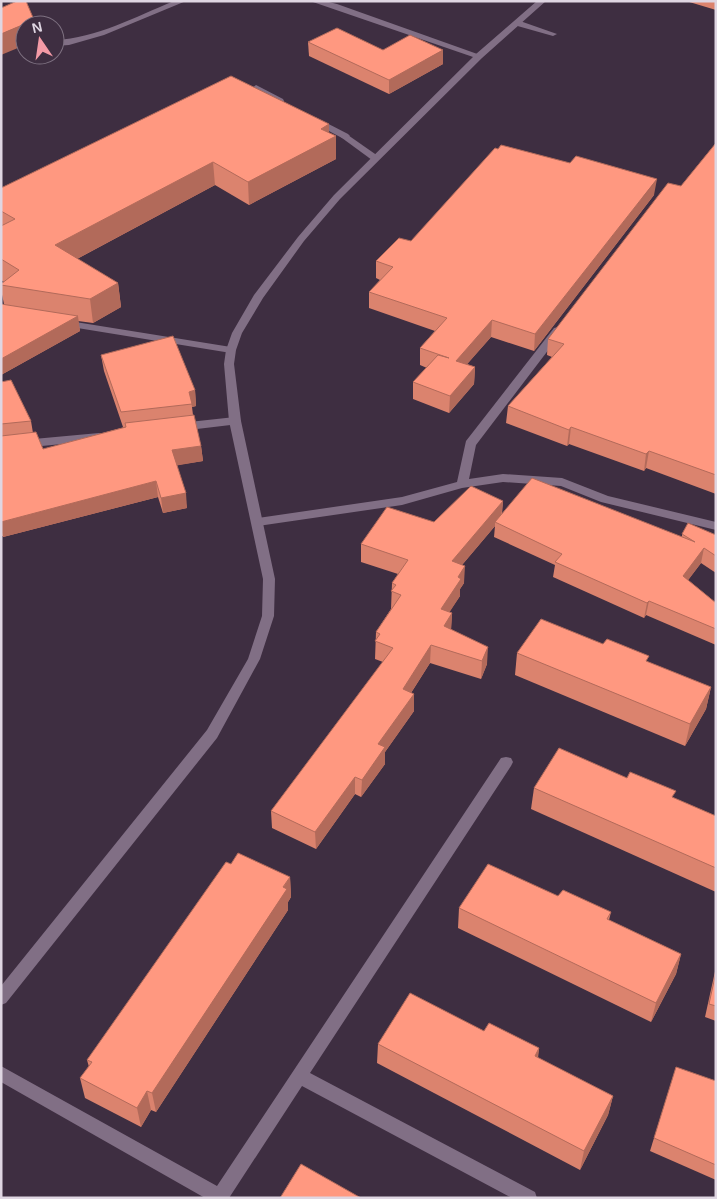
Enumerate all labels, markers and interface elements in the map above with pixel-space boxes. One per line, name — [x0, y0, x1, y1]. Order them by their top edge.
north arrow — [15, 15, 65, 65]
text: N — [30, 18, 44, 36]

